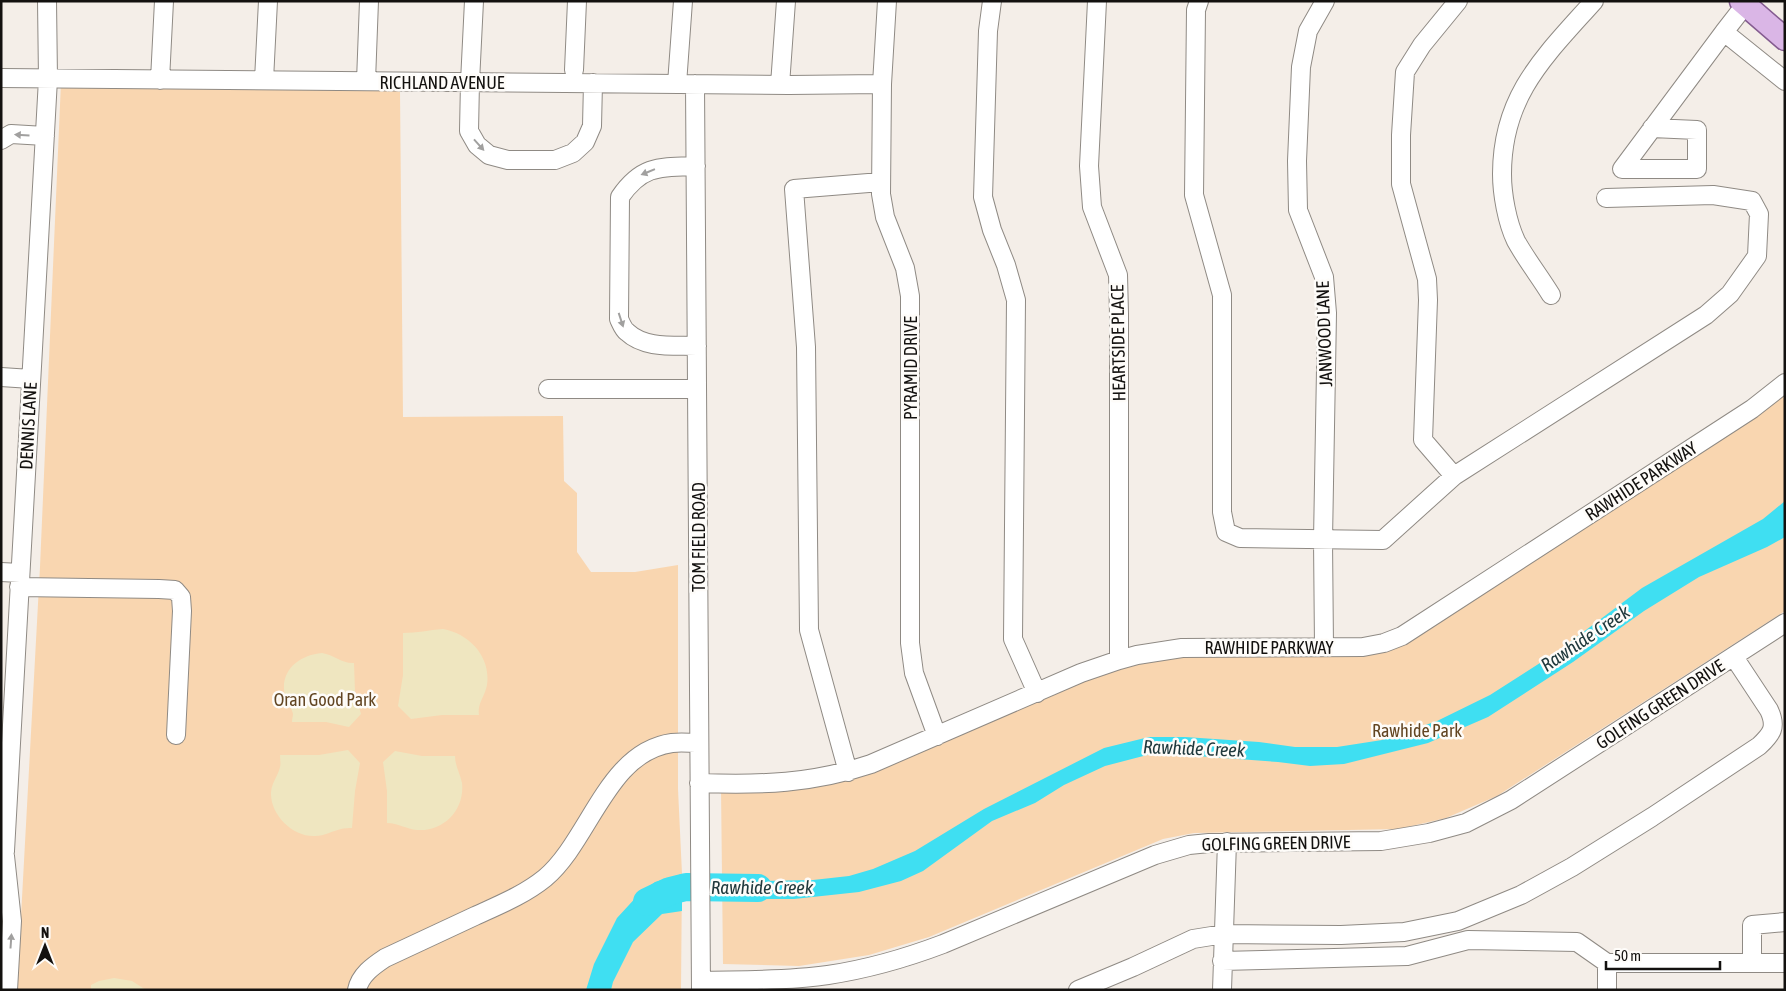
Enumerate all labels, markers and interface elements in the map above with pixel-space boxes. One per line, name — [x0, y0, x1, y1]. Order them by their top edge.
street label: RICHLAND AVENUE — [380, 72, 505, 93]
one-way arrow — [14, 131, 30, 139]
one-way arrow — [474, 139, 485, 151]
one-way arrow — [641, 169, 655, 177]
street label: JANWOOD LANE — [1312, 280, 1336, 387]
street label: HEARTSIDE PLACE — [1106, 284, 1130, 401]
one-way arrow — [618, 313, 626, 328]
street label: PYRAMID DRIVE — [900, 316, 921, 420]
street label: DENNIS LANE — [15, 381, 41, 470]
street label: RAWHIDE PARKWAY — [1581, 437, 1701, 525]
street label: TOM FIELD ROAD — [688, 482, 709, 592]
water label: Rawhide Creek — [1536, 600, 1634, 676]
street label: RAWHIDE PARKWAY — [1204, 637, 1334, 658]
street label: GOLFING GREEN DRIVE — [1592, 655, 1728, 753]
park label: Oran Good Park — [274, 689, 376, 710]
park label: Rawhide Park — [1372, 720, 1462, 741]
water label: Rawhide Creek — [1142, 735, 1246, 761]
street label: GOLFING GREEN DRIVE — [1202, 831, 1351, 855]
water label: Rawhide Creek — [711, 876, 814, 898]
north arrow — [20, 921, 70, 971]
text: N — [41, 925, 49, 941]
one-way arrow — [7, 933, 15, 949]
scale bar — [1606, 938, 1720, 970]
text: 50 m — [1614, 947, 1641, 964]

